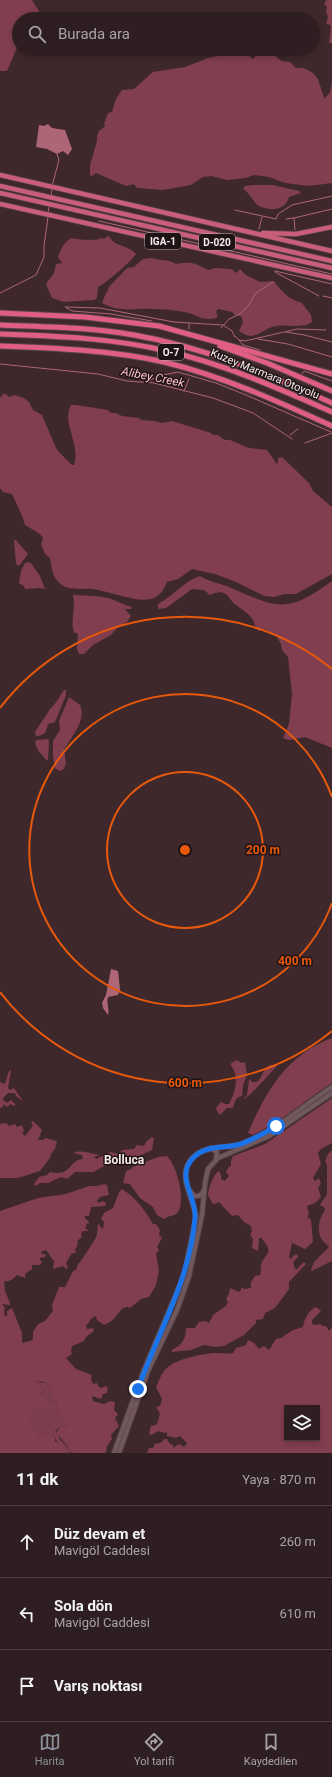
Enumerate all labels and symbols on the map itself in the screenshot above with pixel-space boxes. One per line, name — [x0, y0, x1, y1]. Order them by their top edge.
road number: IGA-1 — [145, 233, 181, 249]
road number: D-020 — [199, 234, 235, 250]
road number: O-7 — [158, 344, 184, 360]
street label: Kuzey Marmara Otoyolu — [209, 346, 321, 402]
water label: Alibey Creek — [119, 364, 187, 390]
centre of rings — [178, 843, 192, 857]
text: 200 m — [246, 843, 280, 857]
text: 400 m — [278, 954, 312, 968]
text: 600 m — [168, 1076, 202, 1090]
route start — [267, 1117, 285, 1135]
district label: Bolluca — [104, 1153, 145, 1167]
route end — [129, 1380, 147, 1398]

